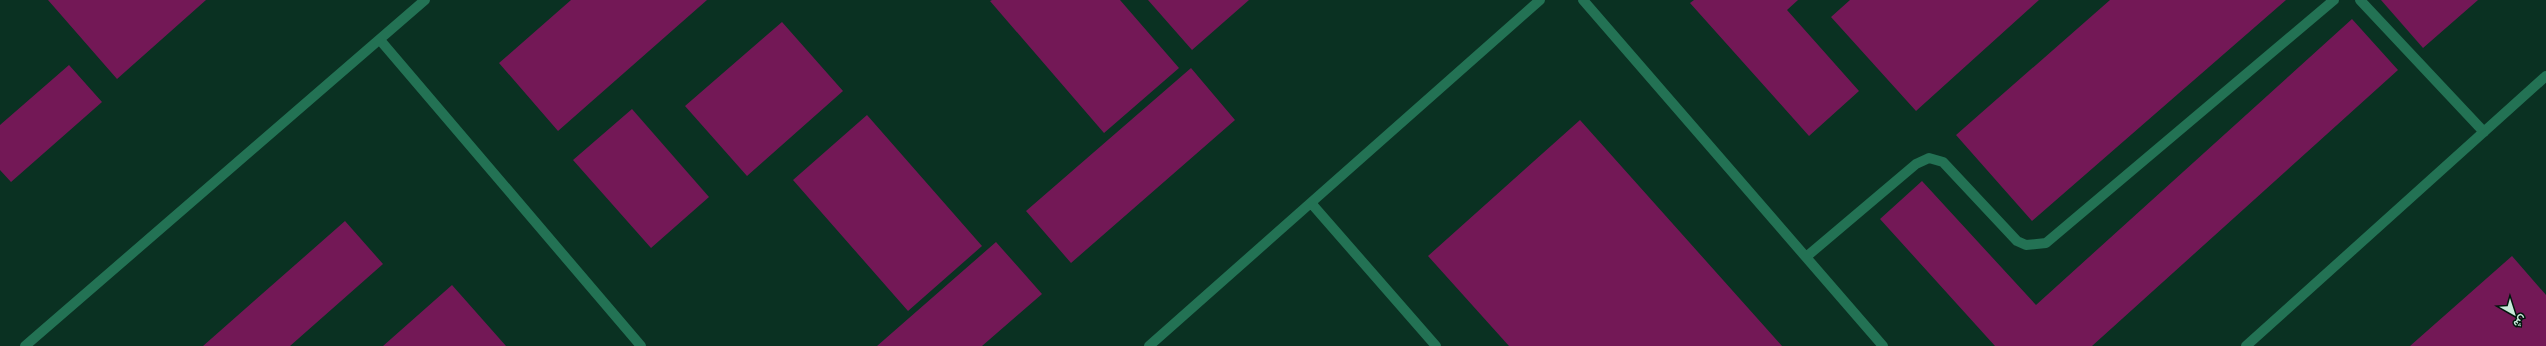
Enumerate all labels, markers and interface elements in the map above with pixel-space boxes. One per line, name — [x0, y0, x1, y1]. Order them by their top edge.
north arrow — [2494, 294, 2534, 334]
text: ش — [2511, 312, 2530, 331]

